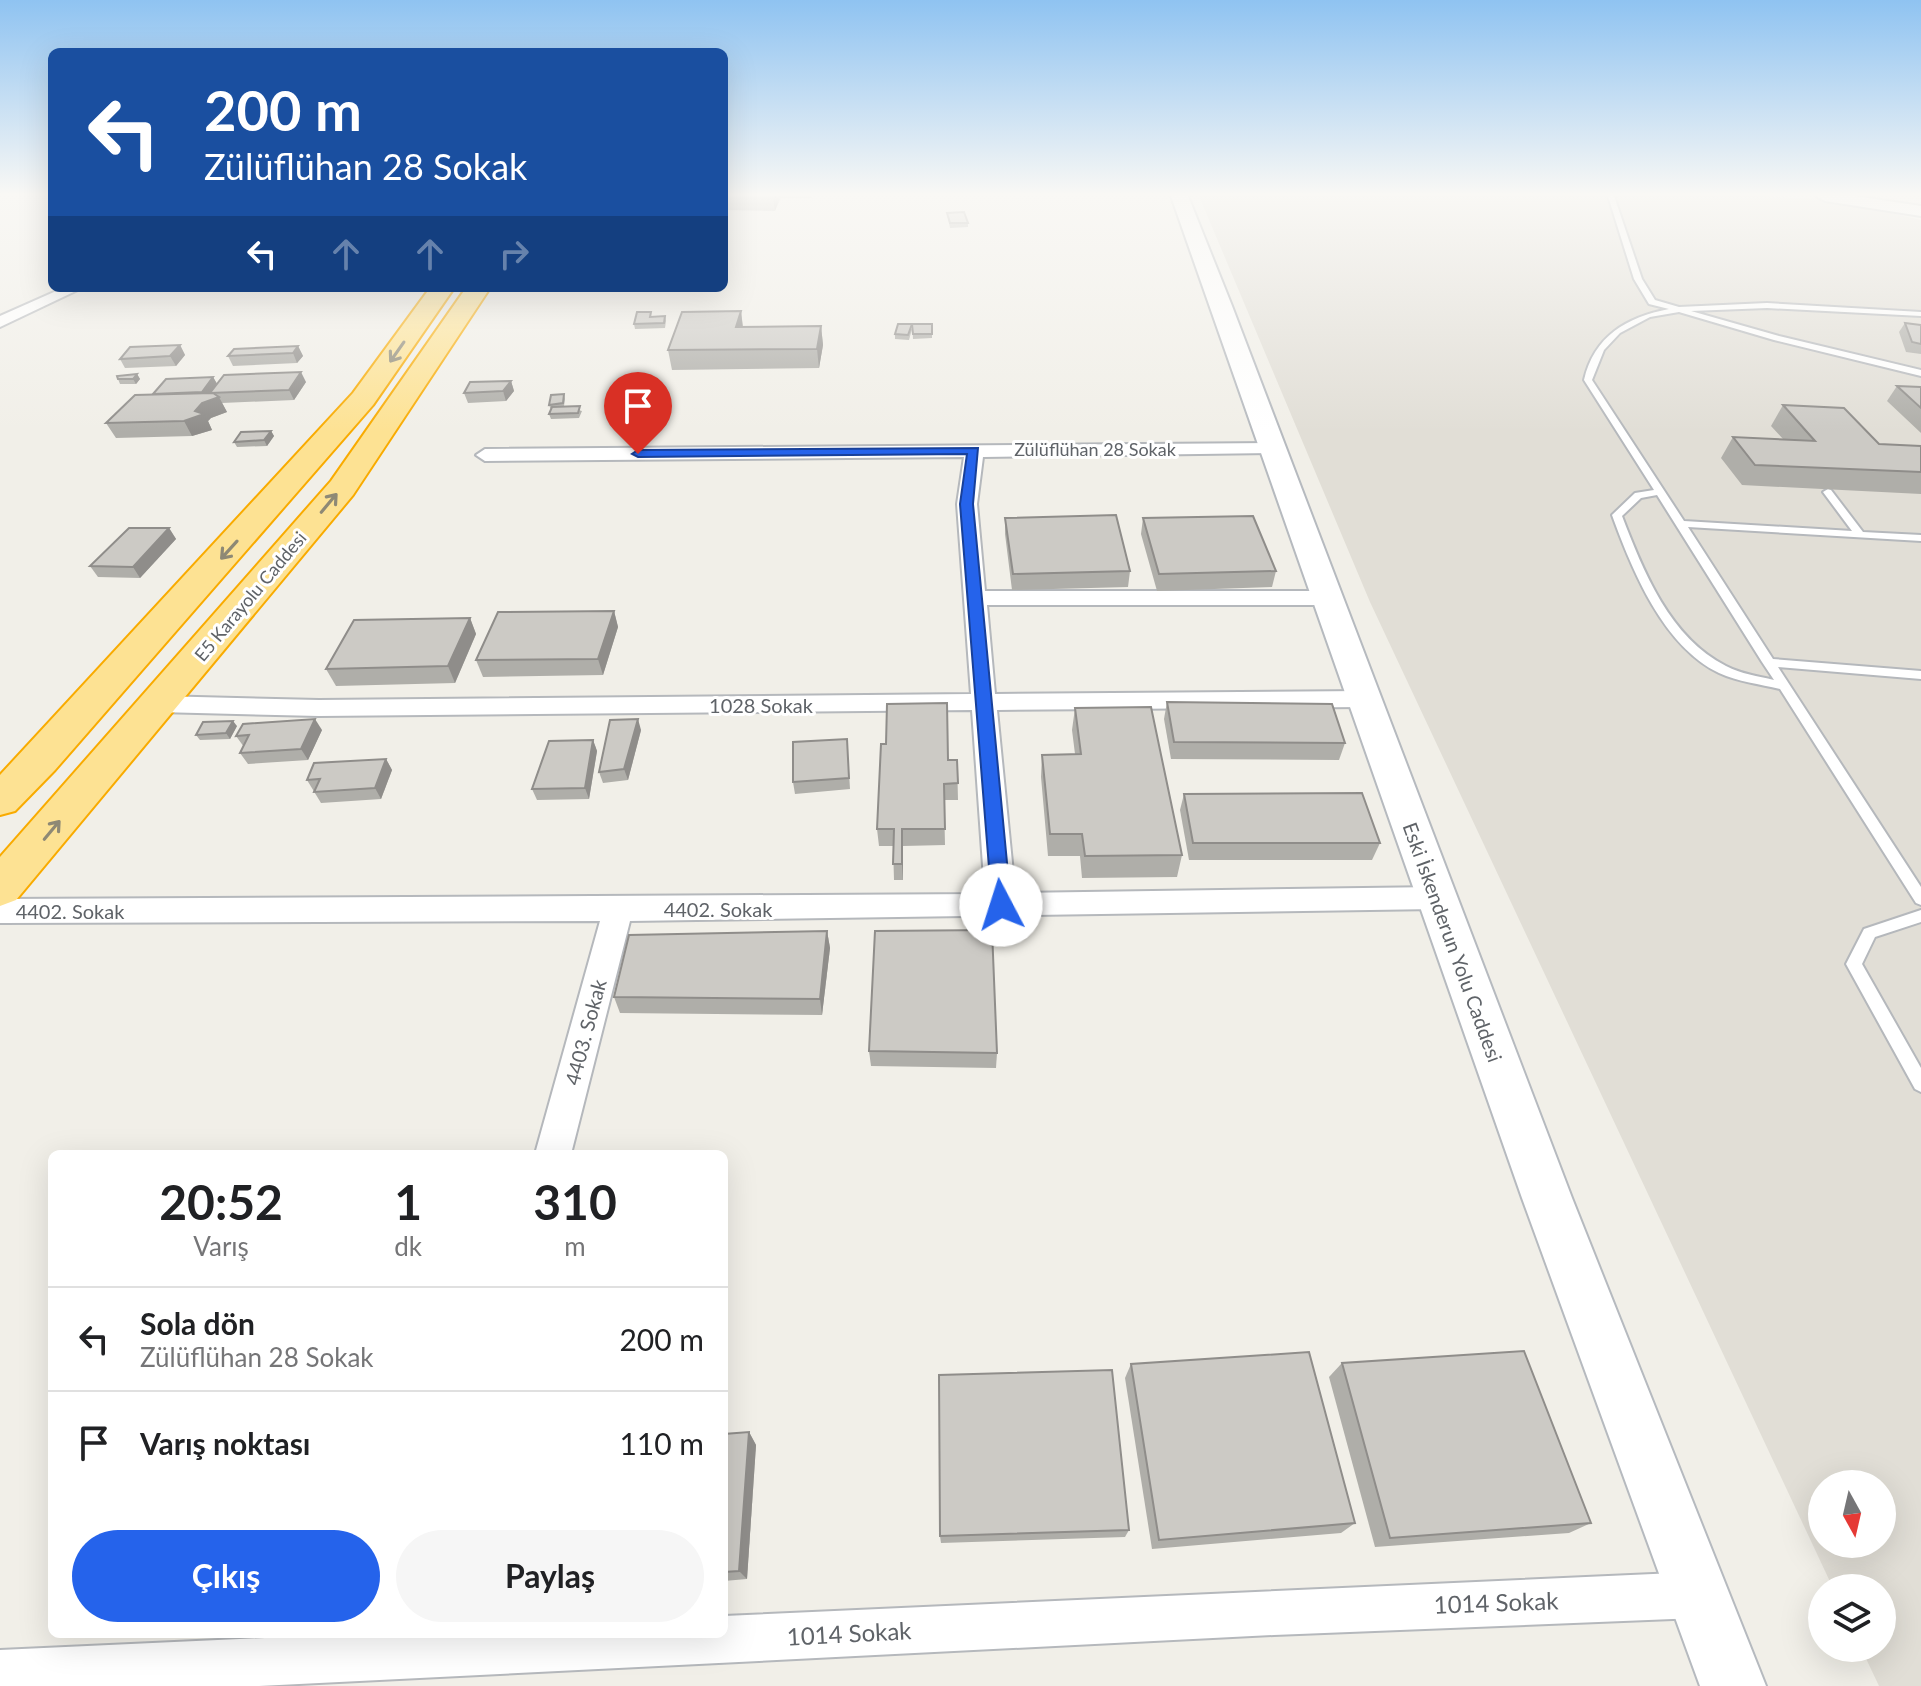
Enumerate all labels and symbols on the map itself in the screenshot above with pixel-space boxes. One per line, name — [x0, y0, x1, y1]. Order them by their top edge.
one-way arrow — [389, 340, 405, 362]
pin — [604, 372, 672, 454]
street label: Zülüflühan 28 Sokak — [1014, 438, 1177, 460]
one-way arrow — [320, 493, 338, 514]
street label: E5 Karayolu Caddesi — [189, 527, 311, 665]
one-way arrow — [220, 539, 238, 559]
street label: 1028 Sokak — [709, 693, 814, 717]
street label: Eski İskenderun Yolu Caddesi — [1398, 819, 1508, 1065]
one-way arrow — [43, 820, 61, 840]
position arrow — [959, 863, 1043, 947]
street label: 4402. Sokak — [664, 897, 773, 921]
street label: 4402. Sokak — [16, 899, 125, 923]
street label: 4403. Sokak — [559, 976, 611, 1088]
north arrow — [1808, 1470, 1896, 1558]
street label: 1014 Sokak — [1433, 1585, 1560, 1619]
street label: 1014 Sokak — [786, 1615, 913, 1651]

